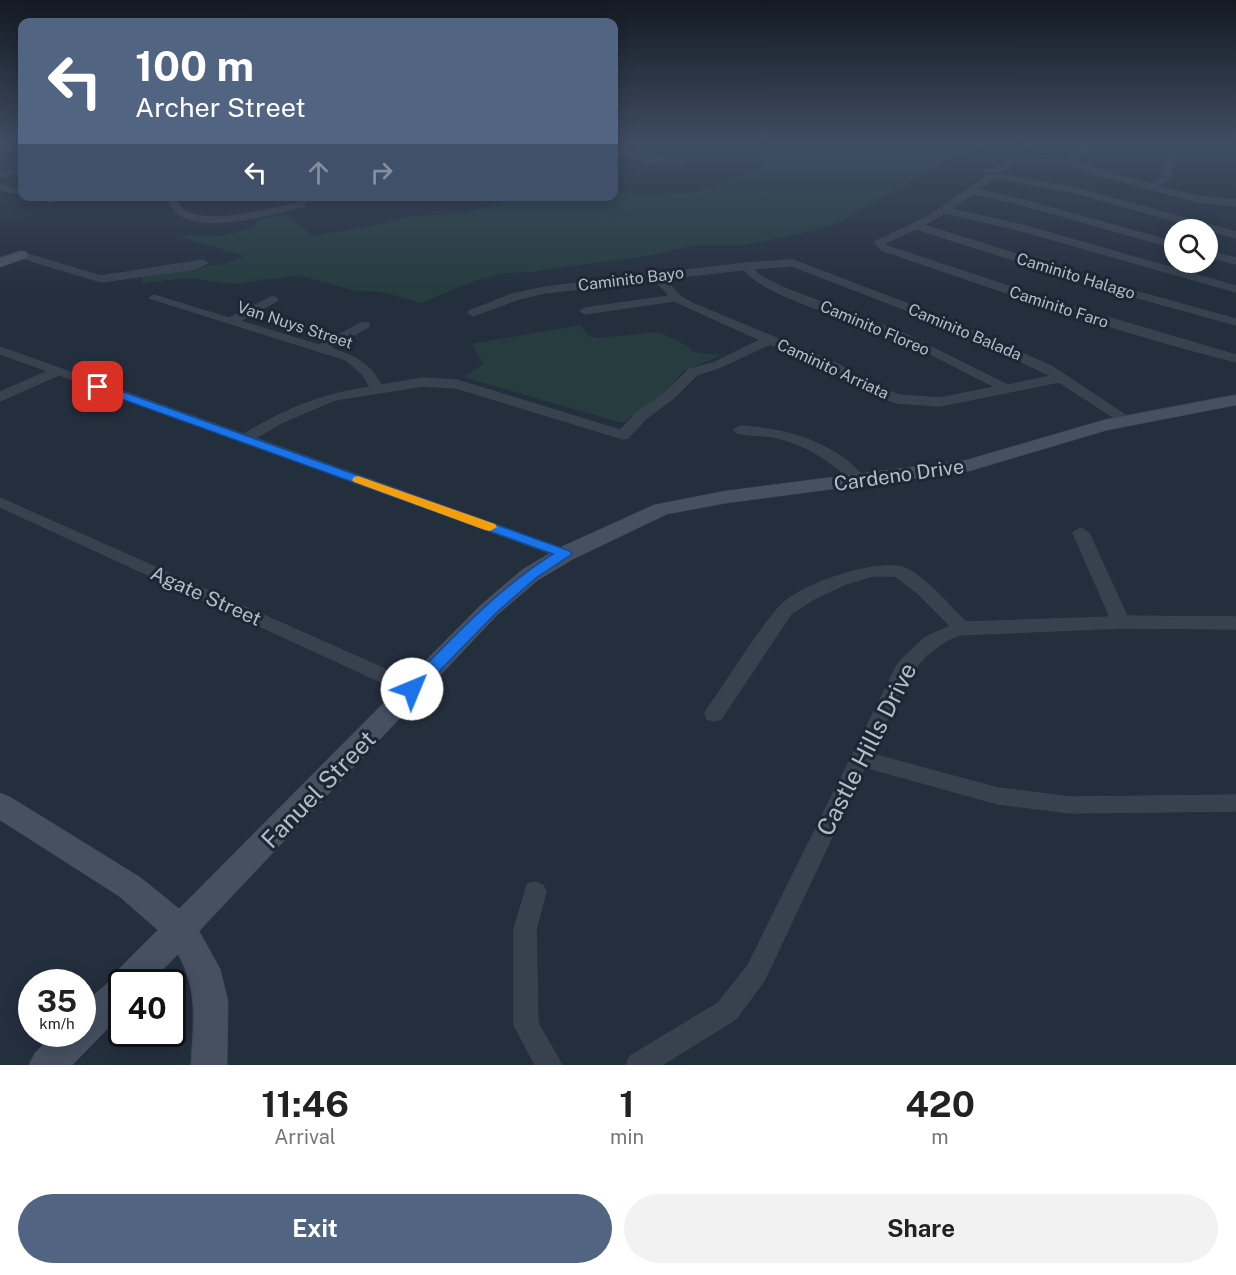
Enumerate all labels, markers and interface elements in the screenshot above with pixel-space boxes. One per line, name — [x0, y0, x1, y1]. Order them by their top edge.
text: 100 m — [135, 41, 254, 90]
icon: left — [36, 42, 114, 120]
text: Archer Street — [135, 91, 306, 123]
icon: left — [239, 156, 272, 189]
icon: ahead — [302, 156, 335, 189]
icon: right — [365, 156, 398, 189]
map controls — [1164, 219, 1218, 273]
button: search — [1164, 219, 1218, 273]
street label: Caminito Halago — [1014, 249, 1138, 303]
street label: Caminito Bayo — [577, 263, 685, 295]
street label: Caminito Faro — [1007, 282, 1111, 332]
street label: Caminito Floreo — [817, 296, 933, 360]
street label: Van Nuys Street — [235, 297, 355, 353]
street label: Caminito Balada — [905, 300, 1025, 364]
street label: Caminito Arriata — [774, 335, 892, 403]
pin — [72, 361, 123, 412]
icon: arrive — [81, 370, 114, 403]
street label: Cardeno Drive — [832, 454, 966, 496]
street label: Agate Street — [147, 561, 265, 631]
position arrow — [380, 657, 444, 721]
street label: Castle Hills Drive — [810, 658, 922, 840]
street label: Fanuel Street — [255, 725, 381, 853]
speed limit sign: 40 — [108, 969, 186, 1047]
text: 35 — [37, 983, 77, 1019]
text: km/h — [39, 1015, 75, 1032]
text: 11:46 — [261, 1083, 349, 1125]
text: 1 — [619, 1083, 635, 1125]
text: 420 — [905, 1083, 975, 1125]
text: Arrival — [274, 1125, 336, 1149]
text: min — [610, 1125, 644, 1149]
text: m — [931, 1125, 949, 1149]
button: Exit — [18, 1194, 612, 1263]
button: Share — [624, 1194, 1218, 1263]

